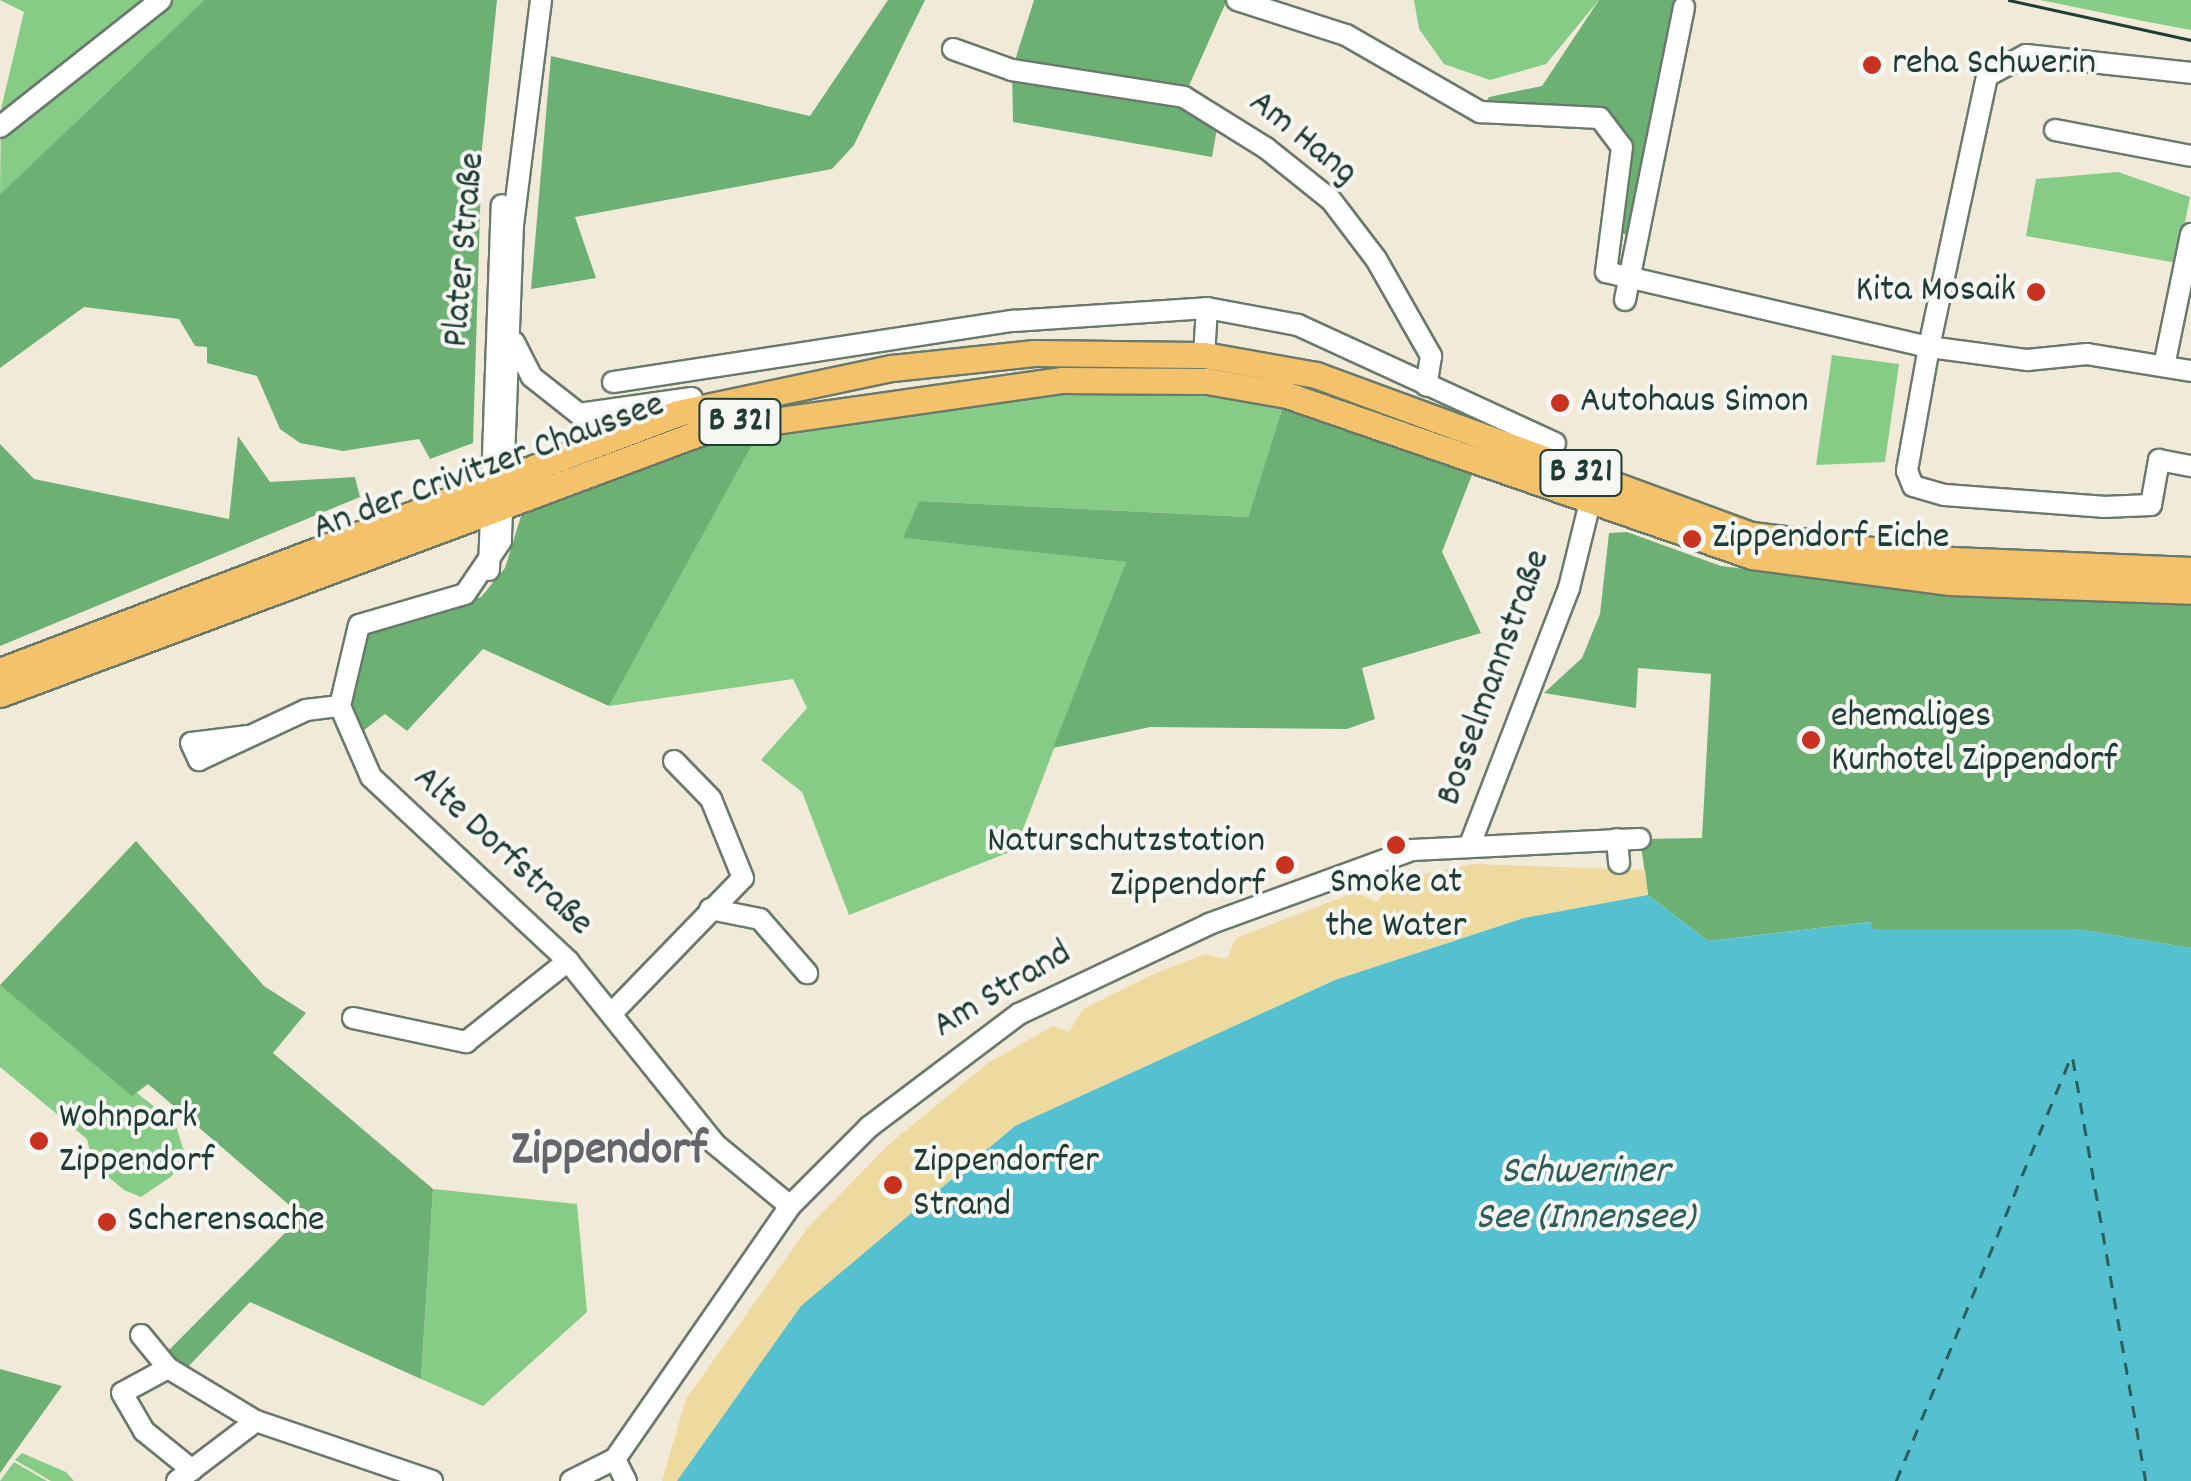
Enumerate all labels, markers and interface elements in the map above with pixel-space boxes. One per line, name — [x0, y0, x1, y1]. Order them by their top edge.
place label: reha Schwerin — [1892, 42, 2096, 88]
marker: reha Schwerin — [1861, 54, 1883, 76]
street label: Am Hang — [1238, 81, 1366, 197]
street label: Plater Straße — [435, 151, 497, 349]
place label: Kita Mosaik — [1855, 269, 2016, 315]
marker: Kita Mosaik — [2025, 281, 2047, 303]
place label: Autohaus Simon — [1580, 380, 1809, 426]
street label: An der Crivitzer Chaussee — [307, 383, 671, 553]
road number: B 321 — [698, 392, 782, 452]
marker: Autohaus Simon — [1549, 392, 1571, 414]
road number: B 321 — [1538, 443, 1624, 503]
place label: Zippendorf Eiche — [1712, 516, 1950, 562]
marker: Zippendorf Eiche — [1681, 528, 1703, 550]
street label: Bosselmannstraße — [1428, 544, 1562, 812]
place label: ehemaliges Kurhotel Zippendorf — [1831, 695, 2117, 784]
marker: ehemaliges Kurhotel Zippendorf — [1800, 729, 1822, 751]
street label: Alte Dorfstraße — [402, 757, 602, 947]
place label: Naturschutzstation Zippendorf — [987, 820, 1265, 909]
marker: Smoke at the Water — [1385, 834, 1407, 856]
marker: Naturschutzstation Zippendorf — [1274, 854, 1296, 876]
place label: Smoke at the Water — [1325, 861, 1467, 951]
street label: Am Strand — [925, 932, 1081, 1050]
place label: Wohnpark Zippendorf — [59, 1096, 214, 1186]
district label: Zippendorf — [511, 1124, 707, 1182]
marker: Wohnpark Zippendorf — [28, 1130, 50, 1152]
place label: Zippendorfer Strand — [913, 1140, 1099, 1230]
water label: Schweriner See (Innensee) — [1475, 1150, 1695, 1244]
marker: Zippendorfer Strand — [882, 1174, 904, 1196]
place label: Scherensache — [127, 1199, 325, 1245]
marker: Scherensache — [96, 1211, 118, 1233]

